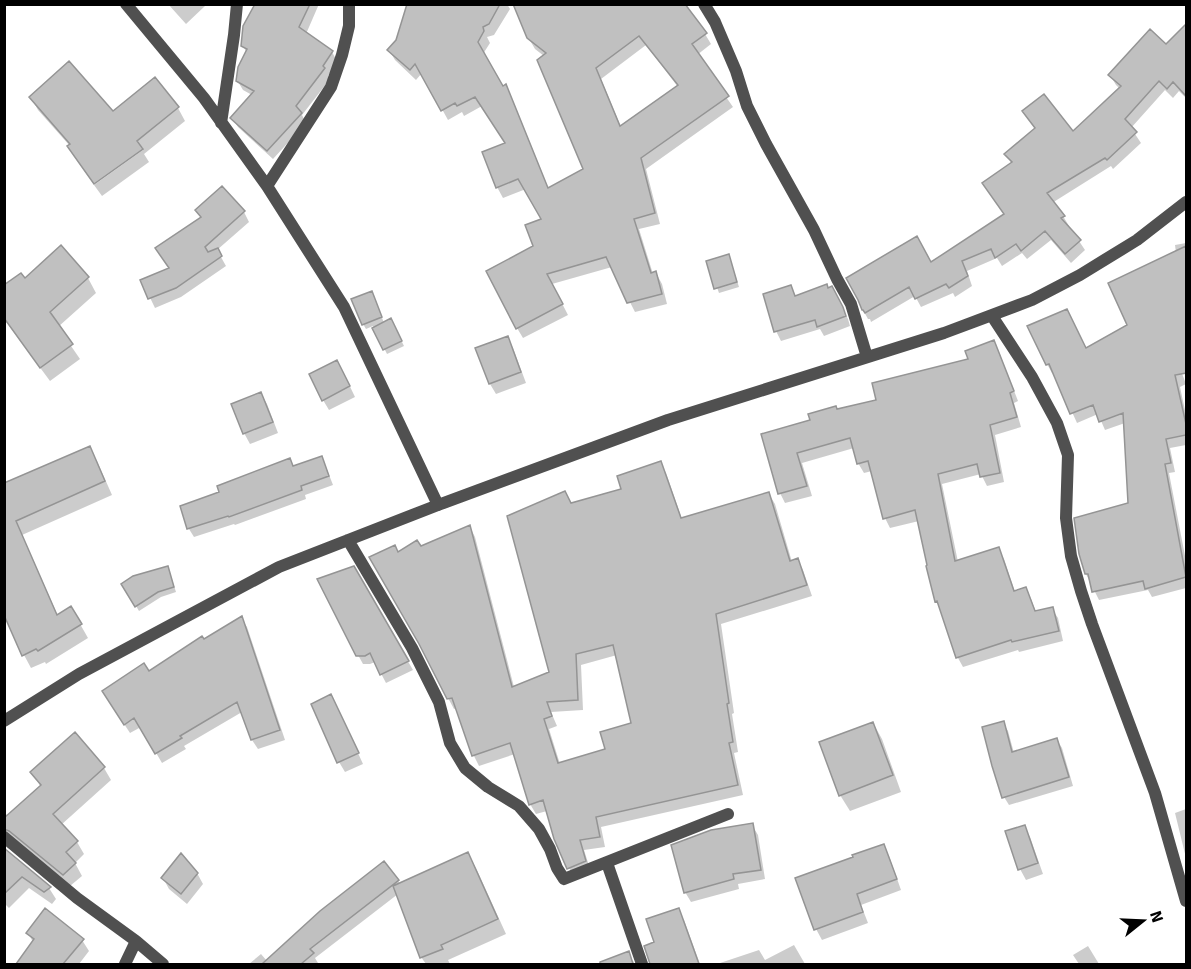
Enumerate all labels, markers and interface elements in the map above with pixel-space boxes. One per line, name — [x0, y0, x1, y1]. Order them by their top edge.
north arrow — [1113, 891, 1173, 951]
text: N — [1145, 908, 1168, 925]

